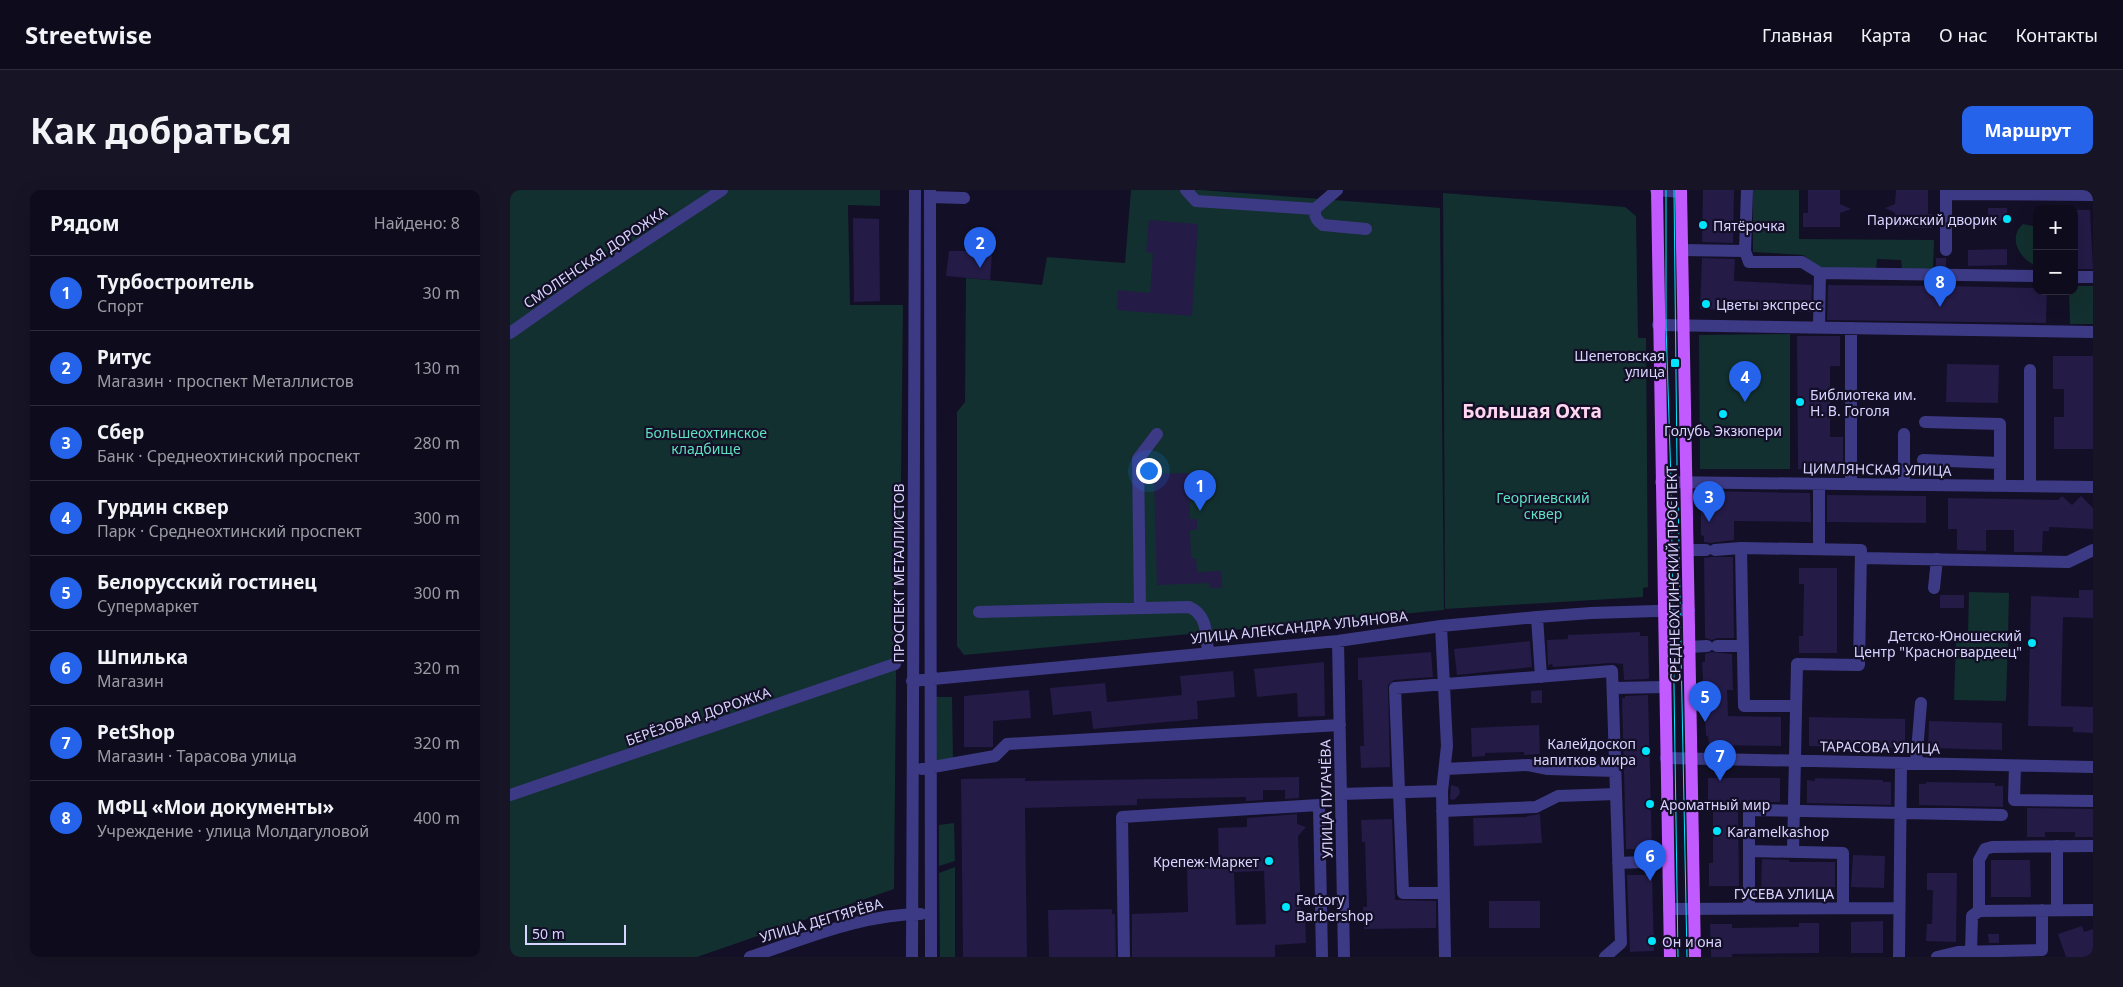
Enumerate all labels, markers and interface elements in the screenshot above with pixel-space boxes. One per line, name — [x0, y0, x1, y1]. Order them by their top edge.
text: Streetwise — [25, 18, 152, 51]
text: Главная — [1762, 23, 1833, 47]
text: Карта — [1861, 23, 1911, 47]
text: О нас — [1939, 23, 1987, 47]
text: Контакты — [2015, 23, 2098, 47]
button: Маршрут — [1962, 106, 2093, 154]
text: Как добраться — [30, 107, 292, 154]
street label: СМОЛЕНСКАЯ ДОРОЖКА — [519, 202, 671, 312]
map controls — [2033, 205, 2078, 295]
button: + — [2033, 205, 2078, 250]
text: Рядом — [50, 209, 120, 237]
place label: Парижский дворик — [1867, 210, 1998, 229]
text: Найдено: 8 — [374, 212, 460, 234]
marker: Парижский дворик — [2001, 213, 2013, 225]
place label: Пятёрочка — [1713, 216, 1785, 235]
marker: Пятёрочка — [1697, 219, 1709, 231]
pin: 2 — [964, 227, 996, 268]
button: − — [2033, 250, 2078, 295]
pin: 8 — [1924, 266, 1956, 307]
text: Турбостроитель — [97, 269, 254, 295]
text: 1 — [61, 282, 71, 304]
text: 30 m — [423, 282, 460, 304]
text: Спорт — [97, 295, 143, 317]
place label: Цветы экспресс — [1716, 295, 1822, 314]
marker: Цветы экспресс — [1700, 298, 1712, 310]
text: Ритус — [97, 344, 151, 370]
place label: Шепетовская улица — [1574, 346, 1665, 381]
text: 2 — [61, 357, 71, 379]
text: 130 m — [413, 357, 460, 379]
marker: Шепетовская улица — [1669, 357, 1681, 369]
pin: 4 — [1729, 361, 1761, 402]
text: Магазин · проспект Металлистов — [97, 370, 354, 392]
place label: Библиотека им. Н. В. Гоголя — [1810, 385, 1917, 420]
marker: Библиотека им. Н. В. Гоголя — [1794, 396, 1806, 408]
district label: Большая Охта — [1462, 398, 1602, 424]
marker: Голубь Экзюпери — [1717, 408, 1729, 420]
text: Сбер — [97, 419, 144, 445]
place label: Голубь Экзюпери — [1664, 421, 1782, 440]
park label: Большеохтинское кладбище — [645, 423, 767, 458]
text: 3 — [61, 432, 71, 454]
text: 280 m — [413, 432, 460, 454]
text: Банк · Среднеохтинский проспект — [97, 445, 360, 467]
your location — [1136, 458, 1162, 484]
street label: ЦИМЛЯНСКАЯ УЛИЦА — [1802, 458, 1952, 480]
street label: СРЕДНЕОХТИНСКИЙ ПРОСПЕКТ — [1662, 465, 1684, 682]
pin: 1 — [1184, 470, 1216, 511]
pin: 3 — [1693, 481, 1725, 522]
street label: ПРОСПЕКТ МЕТАЛЛИСТОВ — [889, 483, 908, 663]
park label: Георгиевский сквер — [1496, 488, 1590, 523]
text: Гурдин сквер — [97, 494, 229, 520]
text: 4 — [61, 507, 71, 529]
text: 300 m — [413, 507, 460, 529]
text: Парк · Среднеохтинский проспект — [97, 520, 362, 542]
text: Белорусский гостинец — [97, 569, 317, 595]
text: 5 — [61, 582, 71, 604]
text: 300 m — [413, 582, 460, 604]
text: Супермаркет — [97, 595, 199, 617]
street label: УЛИЦА АЛЕКСАНДРА УЛЬЯНОВА — [1190, 606, 1409, 648]
place label: Детско-Юношеский Центр "Красногвардеец" — [1854, 626, 2022, 661]
marker: Детско-Юношеский Центр "Красногвардеец" — [2026, 637, 2038, 649]
text: Шпилька — [97, 644, 188, 670]
text: 6 — [61, 657, 71, 679]
text: 320 m — [413, 657, 460, 679]
text: Магазин — [97, 670, 164, 692]
pin: 5 — [1689, 681, 1721, 722]
street label: БЕРЁЗОВАЯ ДОРОЖКА — [623, 682, 773, 750]
text: PetShop — [97, 719, 175, 745]
text: 7 — [61, 732, 71, 754]
text: 320 m — [413, 732, 460, 754]
place label: Калейдоскоп напитков мира — [1533, 734, 1636, 769]
street label: ТАРАСОВА УЛИЦА — [1820, 736, 1940, 758]
street label: УЛИЦА ПУГАЧЁВА — [1315, 739, 1337, 859]
pin: 7 — [1704, 740, 1736, 781]
text: Магазин · Тарасова улица — [97, 745, 297, 767]
marker: Калейдоскоп напитков мира — [1640, 745, 1652, 757]
text: МФЦ «Мои документы» — [97, 794, 334, 820]
place label: Ароматный мир — [1660, 795, 1770, 814]
marker: Ароматный мир — [1644, 798, 1656, 810]
text: 8 — [61, 807, 71, 829]
text: 400 m — [413, 807, 460, 829]
text: Учреждение · улица Молдагуловой — [97, 820, 369, 842]
place label: Karamelkashop — [1727, 822, 1829, 841]
marker: Karamelkashop — [1711, 825, 1723, 837]
pin: 6 — [1634, 840, 1666, 881]
place label: Крепеж-Маркет — [1153, 852, 1259, 871]
marker: Крепеж-Маркет — [1263, 855, 1275, 867]
street label: ГУСЕВА УЛИЦА — [1734, 884, 1834, 903]
place label: Factory Barbershop — [1296, 890, 1373, 925]
street label: УЛИЦА ДЕГТЯРЁВА — [757, 893, 885, 947]
marker: Factory Barbershop — [1280, 901, 1292, 913]
scale bar — [525, 922, 626, 945]
text: 50 m — [532, 924, 565, 943]
place label: Он и она — [1662, 932, 1722, 951]
marker: Он и она — [1646, 935, 1658, 947]

